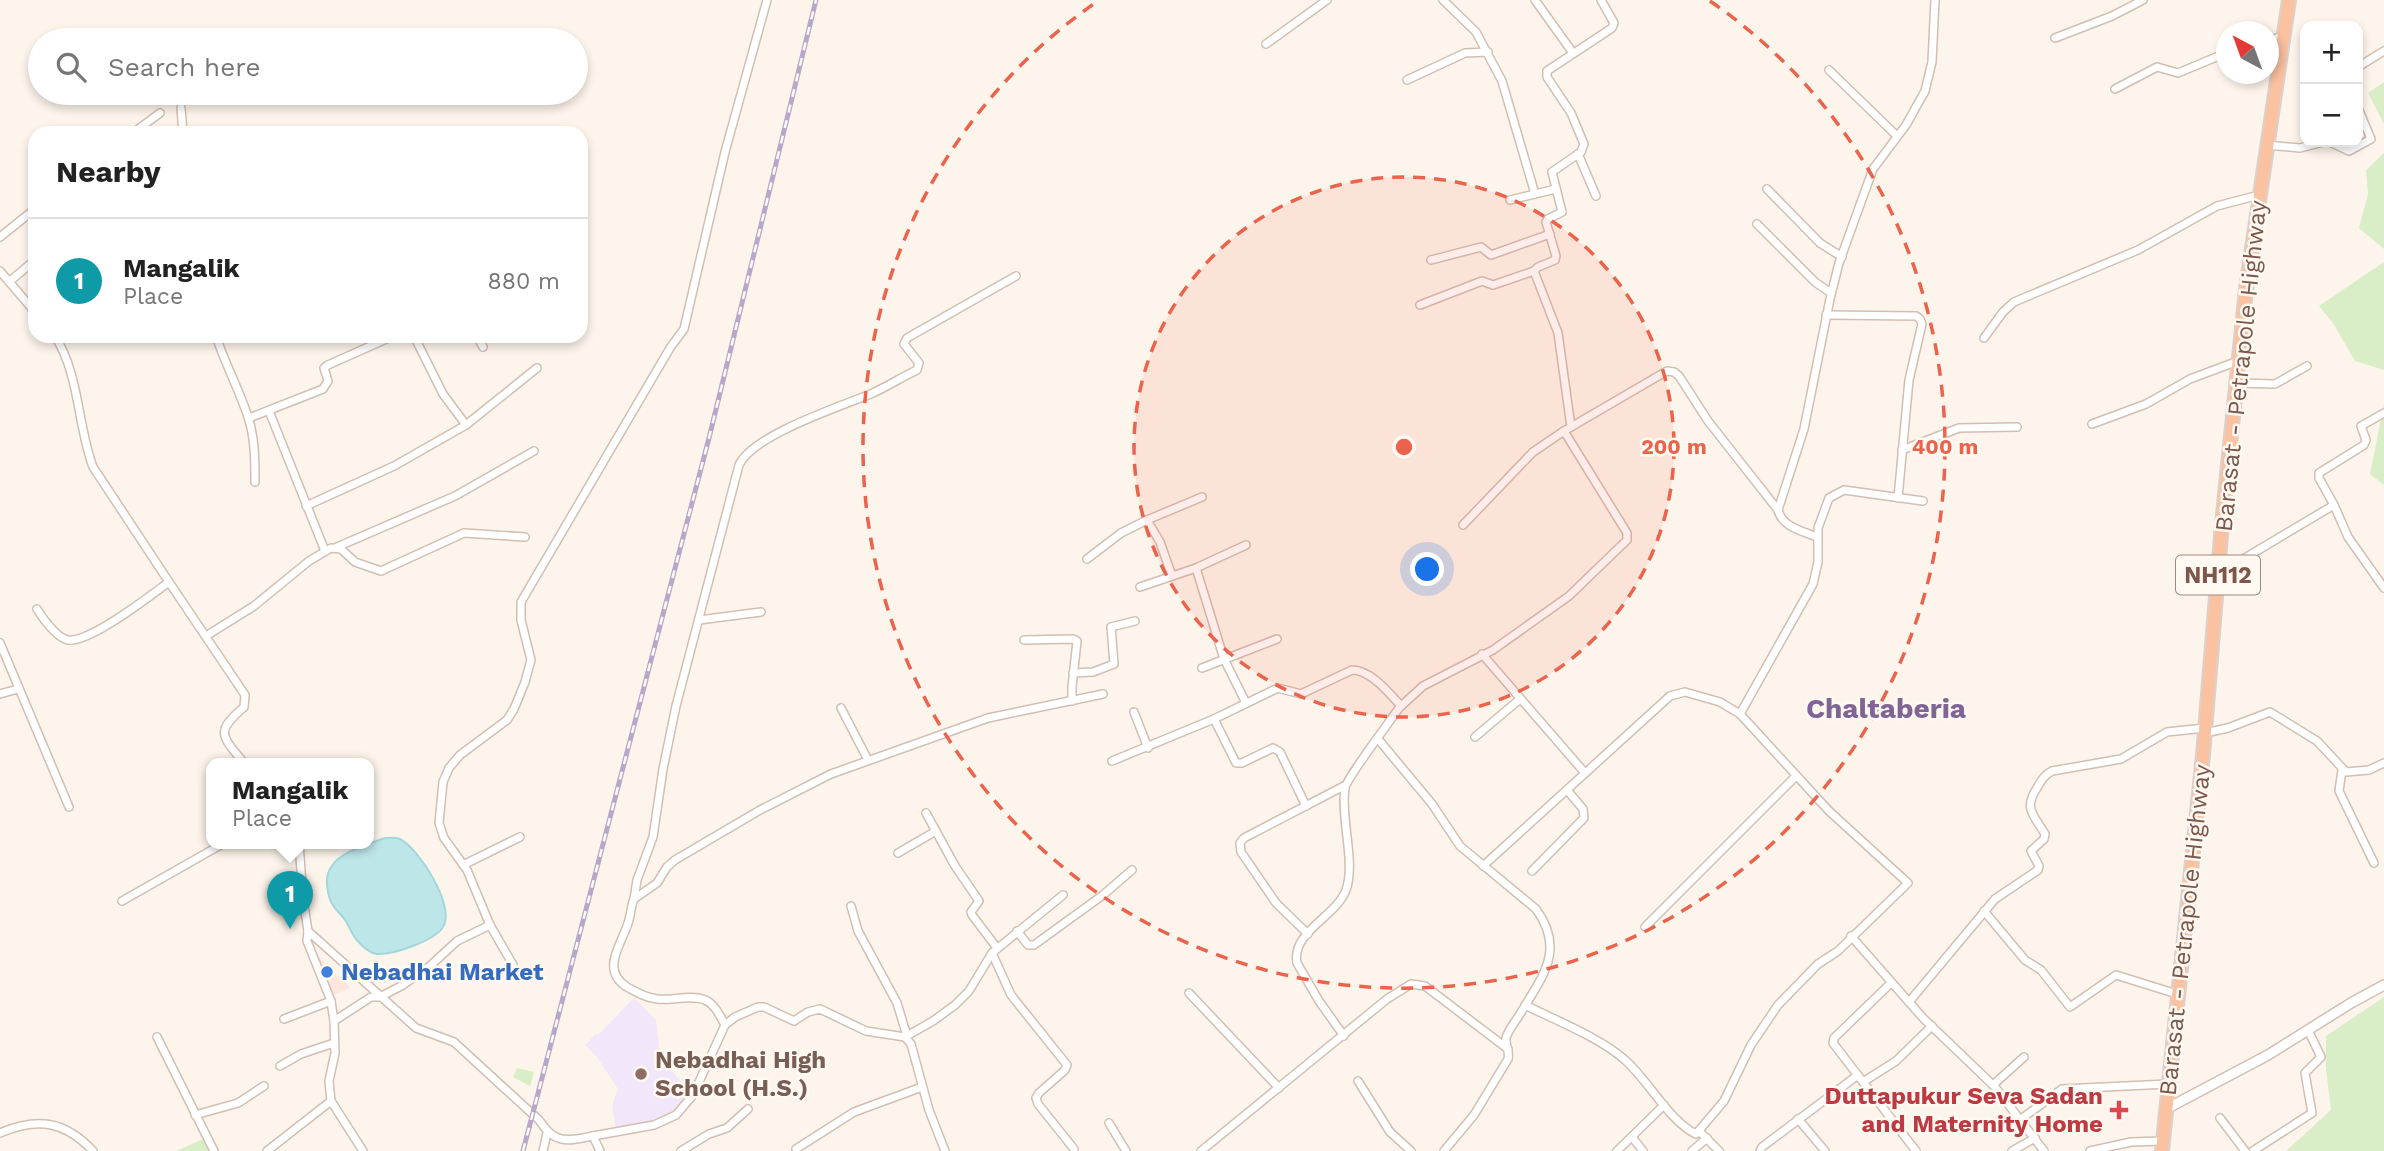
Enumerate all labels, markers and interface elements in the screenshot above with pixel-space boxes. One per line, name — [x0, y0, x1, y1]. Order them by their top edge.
north arrow — [2216, 21, 2279, 84]
map controls — [2300, 21, 2363, 147]
button: + — [2300, 21, 2363, 84]
search box — [28, 28, 588, 105]
icon: search — [52, 48, 90, 86]
text: Search here — [108, 52, 260, 82]
button: − — [2300, 84, 2363, 147]
text: Nearby — [56, 154, 161, 189]
street label: Barasat - Petrapole Highway — [2210, 198, 2272, 533]
text: Mangalik — [123, 253, 240, 283]
text: 1 — [74, 268, 84, 295]
text: 880 m — [488, 268, 560, 295]
text: Place — [123, 283, 183, 310]
text: 200 m — [1641, 434, 1707, 459]
text: 400 m — [1912, 434, 1978, 459]
centre of rings — [1392, 435, 1416, 459]
your location — [1410, 552, 1444, 586]
road number: NH112 — [2176, 555, 2260, 594]
district label: Chaltaberia — [1806, 692, 1967, 725]
popup — [206, 758, 374, 849]
street label: Barasat - Petrapole Highway — [2154, 762, 2216, 1097]
text: Mangalik — [232, 775, 348, 805]
text: Place — [232, 805, 292, 832]
pin: 1 — [267, 871, 313, 929]
place label: Nebadhai Market — [341, 958, 544, 986]
marker: Nebadhai Market — [319, 964, 335, 980]
place label: Nebadhai High School (H.S.) — [655, 1046, 826, 1102]
marker: Nebadhai High School (H.S.) — [633, 1066, 649, 1082]
place label: Duttapukur Seva Sadan and Maternity Home — [1825, 1082, 2103, 1138]
marker: Duttapukur Seva Sadan and Maternity Home — [2109, 1100, 2129, 1120]

